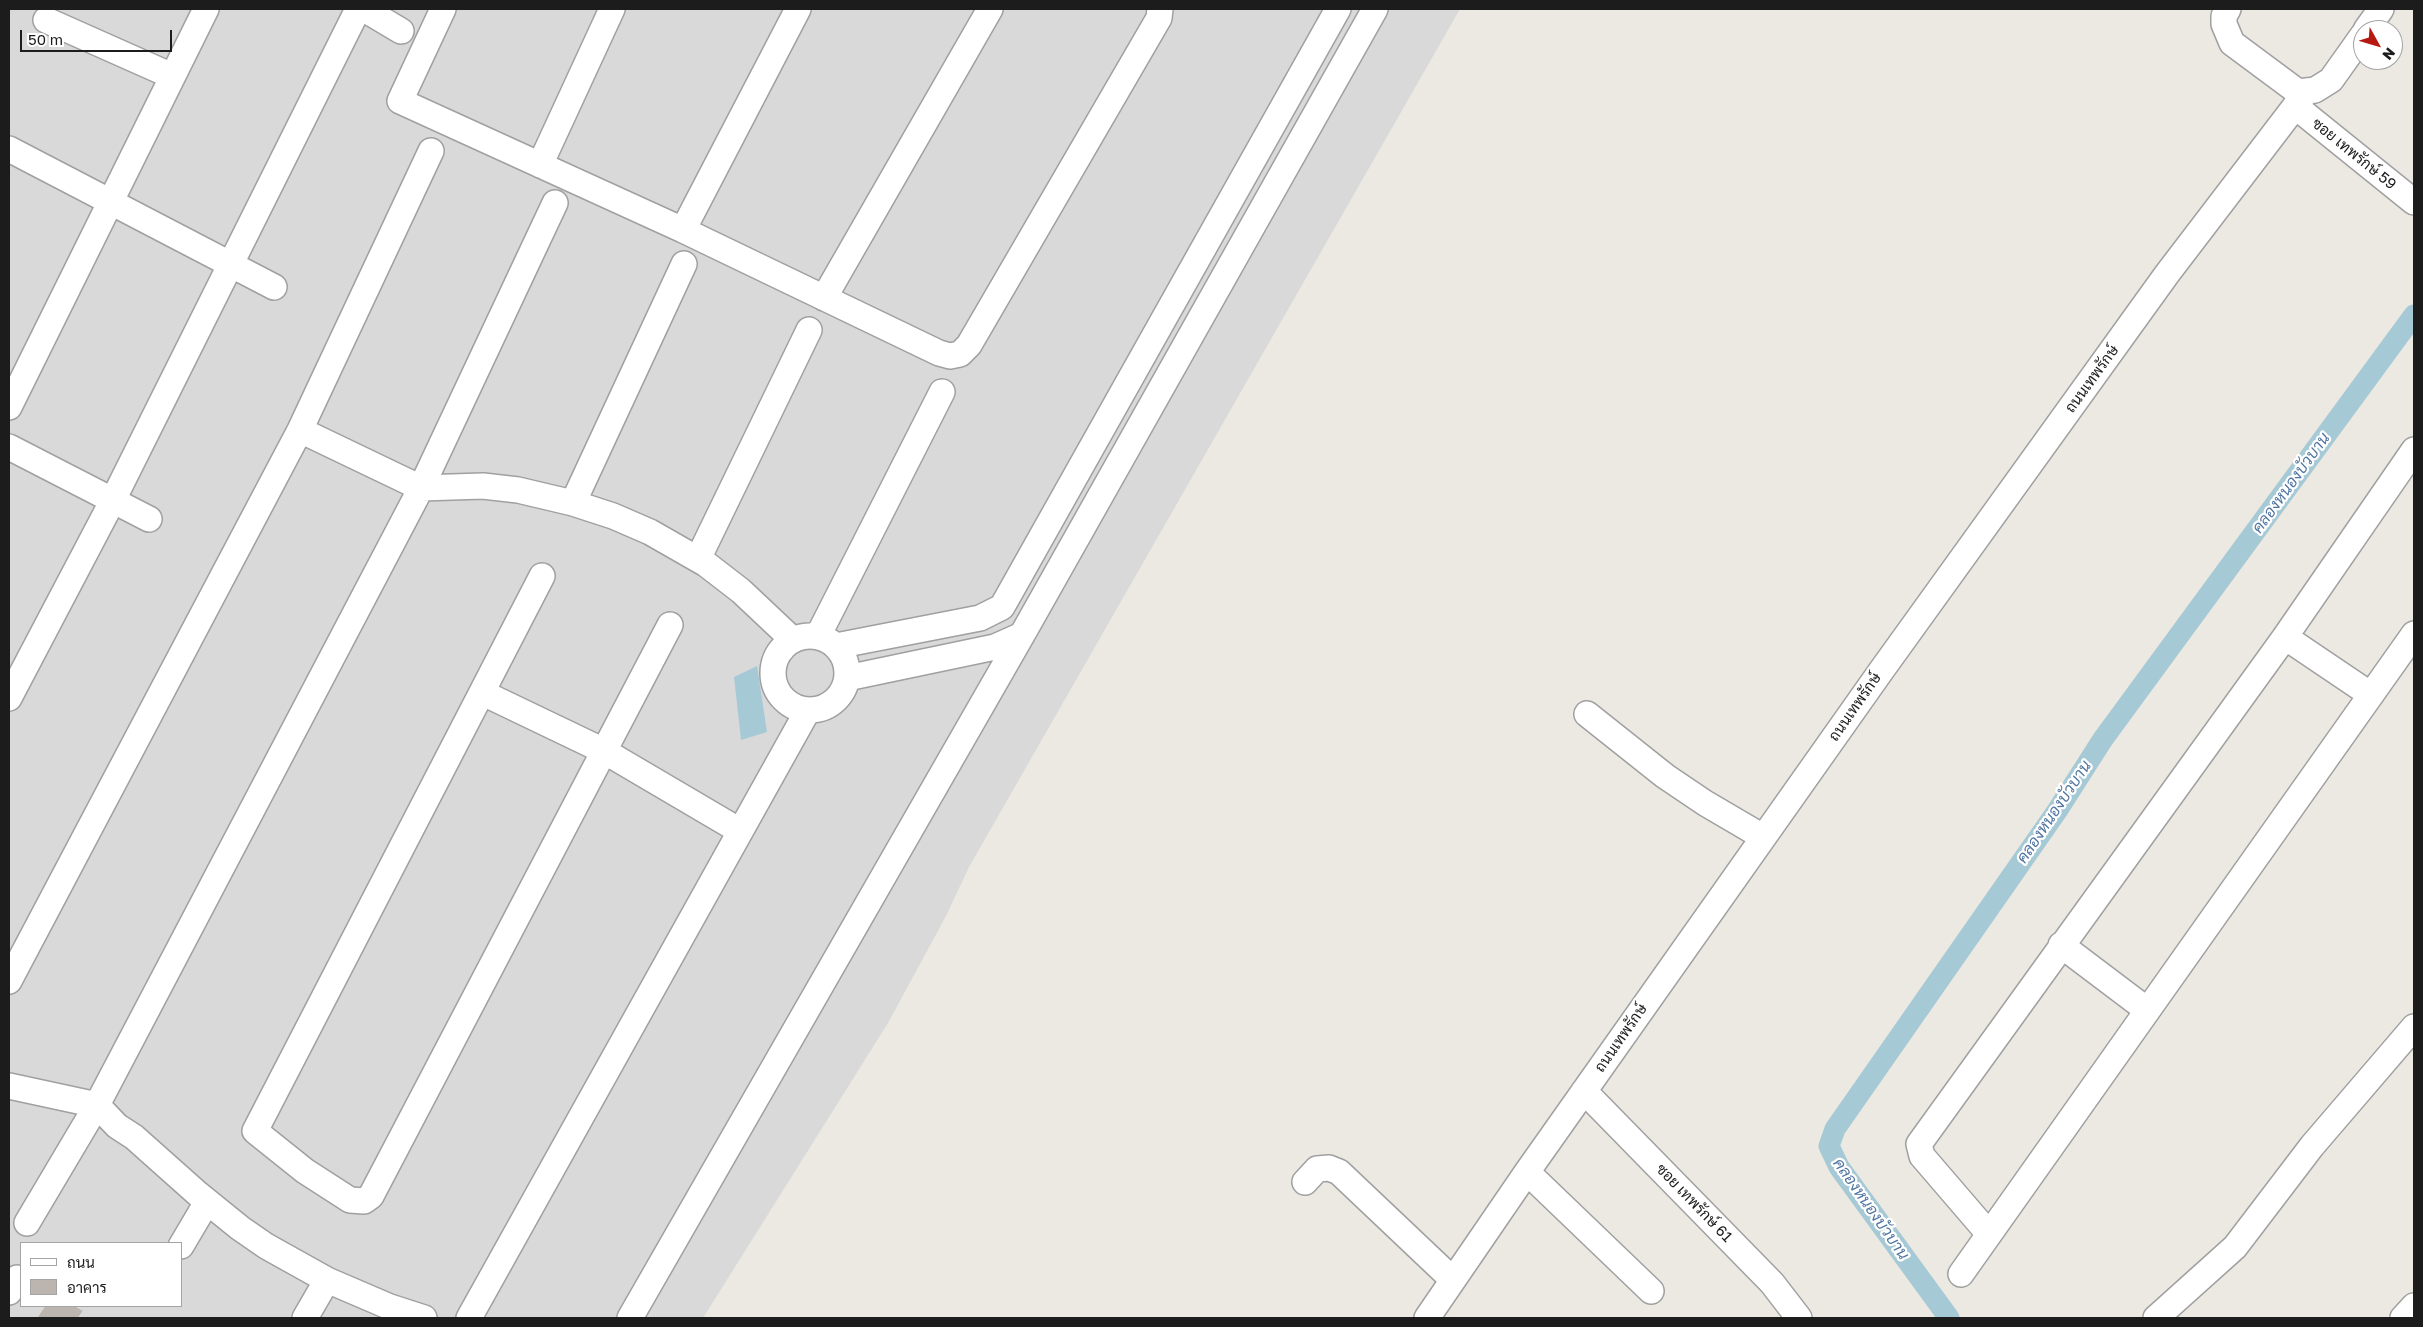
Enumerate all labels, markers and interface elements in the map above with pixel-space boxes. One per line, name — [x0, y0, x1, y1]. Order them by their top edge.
scale bar — [22, 20, 175, 52]
north arrow — [2353, 20, 2403, 70]
text: 50 m — [28, 30, 63, 48]
text: N — [2379, 45, 2399, 64]
street label: ซอย เทพรักษ์ 59 — [2308, 115, 2400, 193]
street label: ถนนเทพรักษ์ — [2061, 342, 2123, 416]
water label: คลองหนองบัวบาน — [2248, 429, 2334, 537]
street label: ถนนเทพรักษ์ — [1825, 669, 1885, 745]
water label: คลองหนองบัวบาน — [2013, 757, 2095, 867]
street label: ถนนเทพรักษ์ — [1591, 1000, 1651, 1076]
water label: คลองหนองบัวบาน — [1829, 1155, 1913, 1263]
street label: ซอย เทพรักษ์ 61 — [1652, 1160, 1736, 1246]
legend — [20, 1242, 182, 1307]
text: ถนน — [67, 1253, 95, 1271]
text: อาคาร — [67, 1278, 107, 1296]

